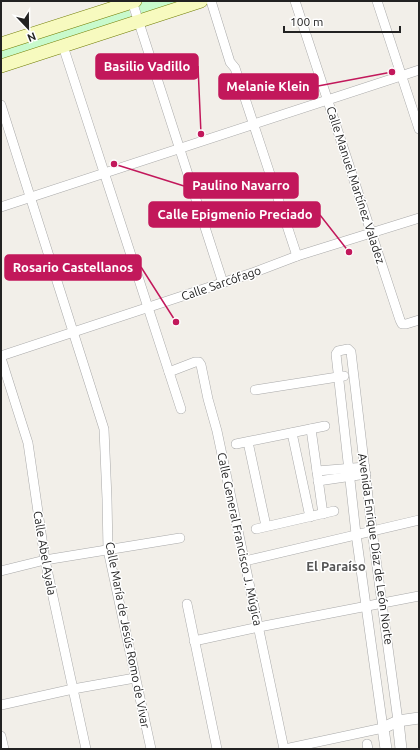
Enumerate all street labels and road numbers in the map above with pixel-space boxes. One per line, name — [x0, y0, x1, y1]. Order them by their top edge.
street label: Calle Manuel Martínez Valadez — [324, 105, 388, 266]
street label: Calle Sarcófago — [179, 263, 263, 303]
street label: Calle General Francisco J. Múgica — [215, 451, 265, 627]
street label: Avenida Enrique Díaz de León Norte — [356, 452, 396, 646]
street label: Calle Abel Ayala — [31, 510, 59, 596]
street label: Calle María de Jesús Romo de Vivar — [104, 541, 153, 730]

